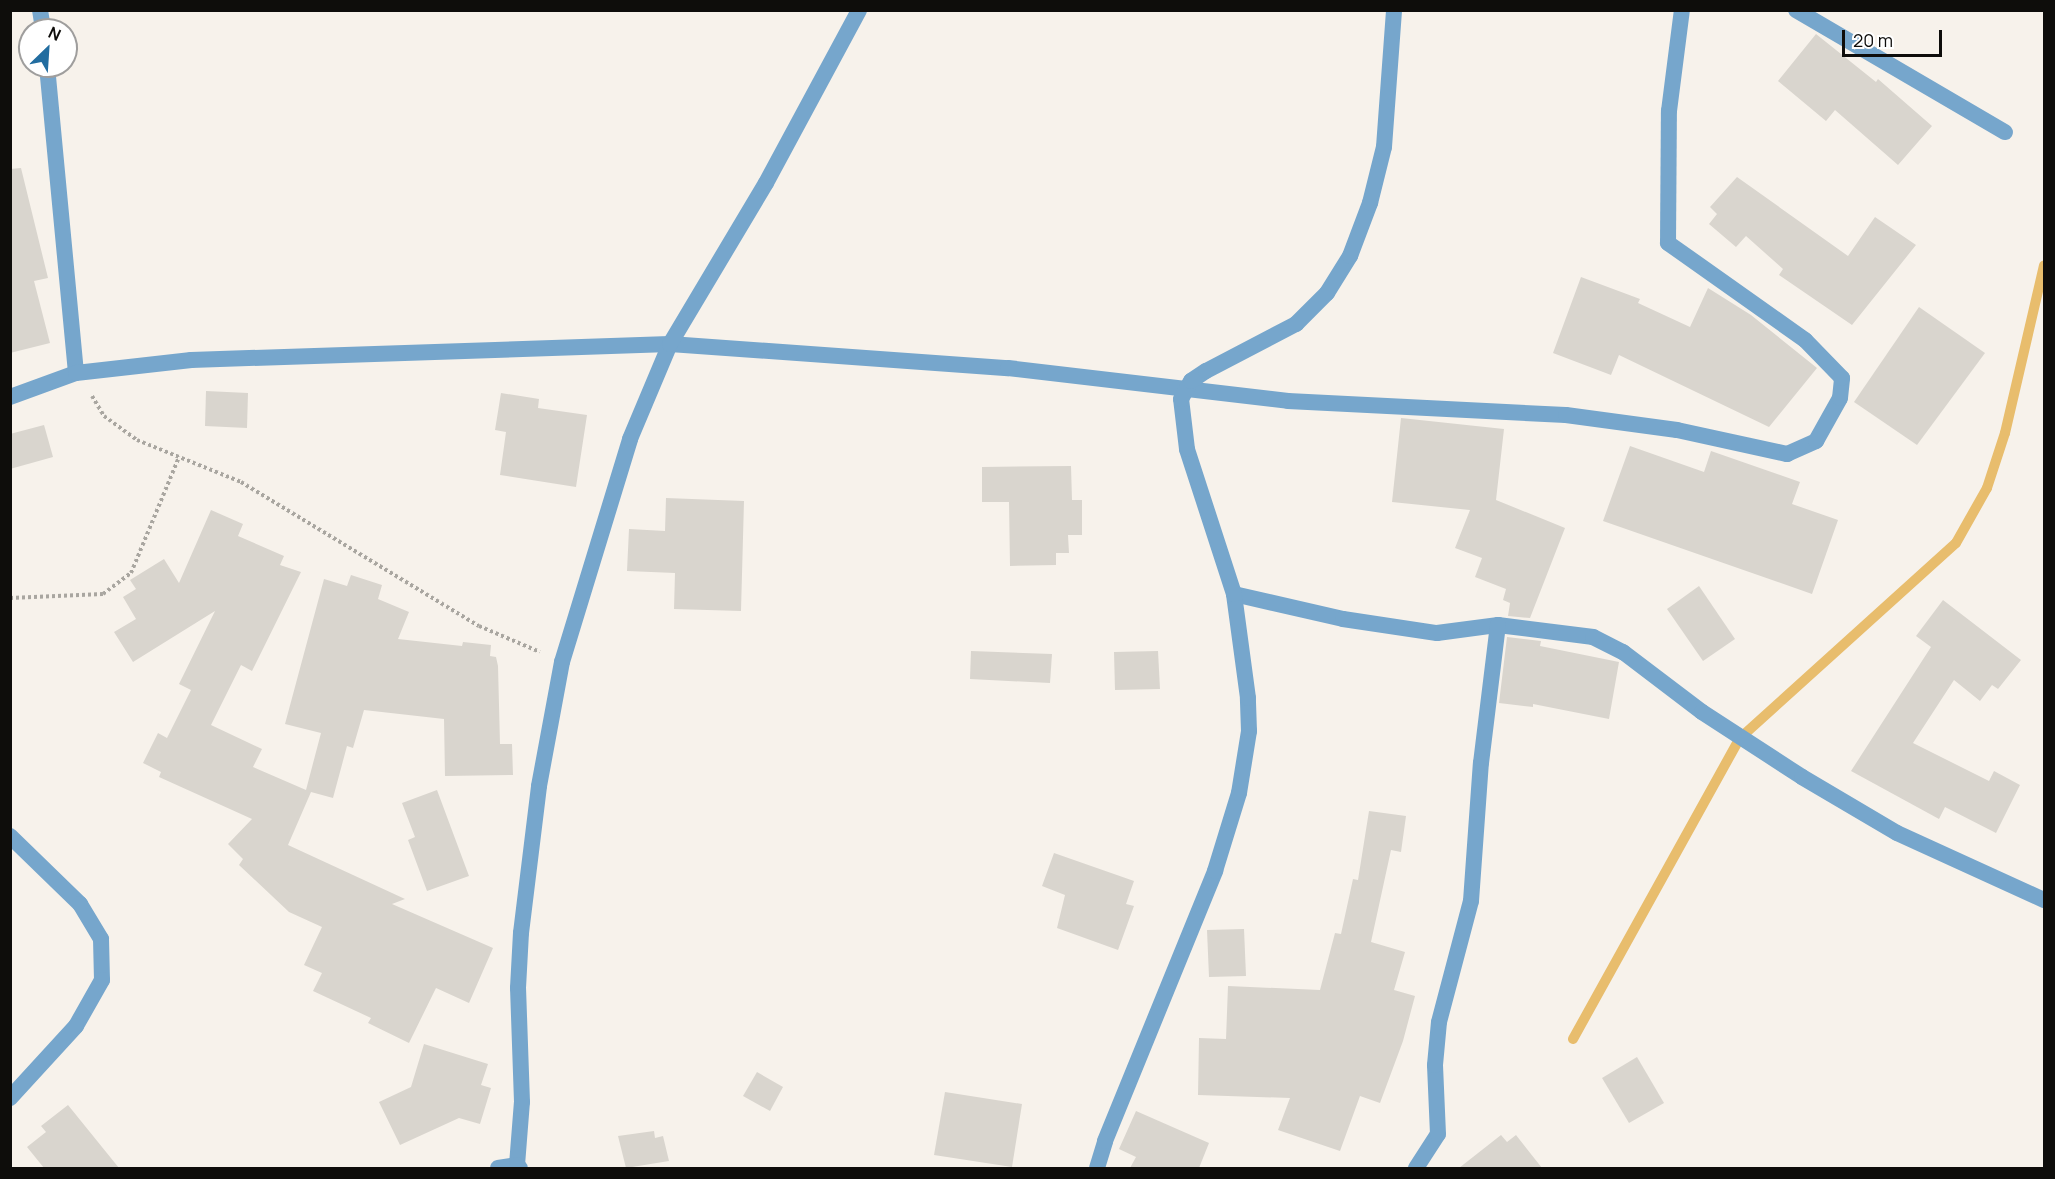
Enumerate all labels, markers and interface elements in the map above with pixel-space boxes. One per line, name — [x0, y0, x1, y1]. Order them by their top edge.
north arrow — [18, 18, 78, 78]
scale bar — [1845, 18, 1946, 56]
text: N — [45, 21, 65, 46]
text: 20 m — [1853, 28, 1893, 52]

